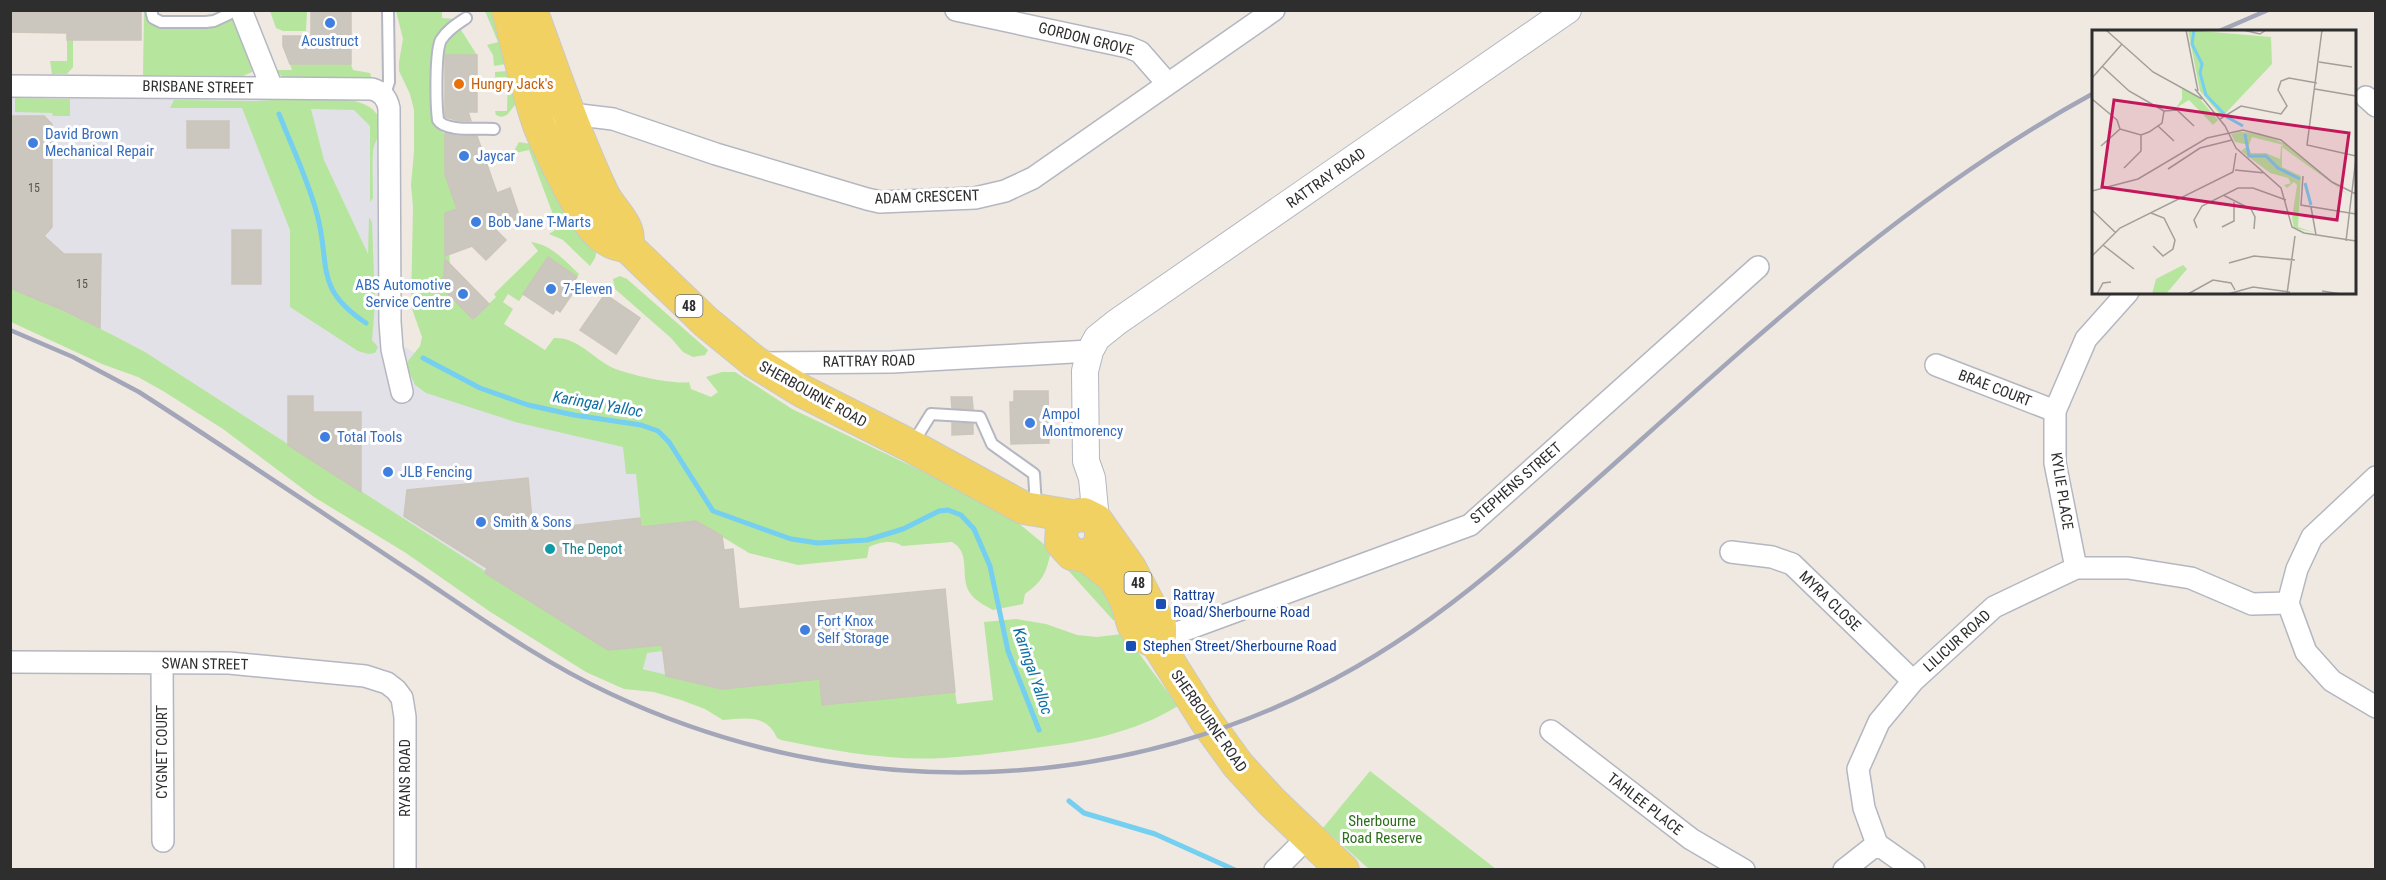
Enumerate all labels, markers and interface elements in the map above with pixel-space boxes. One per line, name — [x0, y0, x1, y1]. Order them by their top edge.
marker: Acustruct — [323, 16, 337, 30]
street label: GORDON GROVE — [1036, 18, 1136, 60]
inset map — [2092, 30, 2356, 294]
place label: Acustruct — [301, 32, 359, 50]
place label: Hungry Jack's — [471, 75, 554, 93]
street label: BRISBANE STREET — [142, 77, 254, 97]
marker: Hungry Jack's — [452, 77, 466, 91]
place label: David Brown Mechanical Repair — [45, 125, 154, 160]
marker: David Brown Mechanical Repair — [26, 136, 40, 150]
street label: RATTRAY ROAD — [1283, 144, 1369, 212]
place label: Jaycar — [476, 147, 516, 165]
marker: Jaycar — [457, 149, 471, 163]
house number: 15 — [28, 181, 40, 195]
street label: ADAM CRESCENT — [874, 186, 980, 208]
place label: Bob Jane T-Marts — [488, 213, 591, 231]
marker: Bob Jane T-Marts — [469, 215, 483, 229]
place label: ABS Automotive Service Centre — [355, 276, 451, 311]
house number: 15 — [76, 277, 88, 291]
place label: 7-Eleven — [563, 280, 613, 298]
marker: 7-Eleven — [544, 282, 558, 296]
marker: ABS Automotive Service Centre — [456, 287, 470, 301]
road number: 48 — [676, 295, 702, 317]
street label: RATTRAY ROAD — [823, 351, 915, 371]
street label: SHERBOURNE ROAD — [756, 357, 870, 431]
street label: BRAE COURT — [1956, 366, 2034, 410]
water label: Karingal Yalloc — [551, 387, 645, 421]
place label: Ampol Montmorency — [1042, 405, 1123, 440]
marker: Ampol Montmorency — [1023, 416, 1037, 430]
place label: Total Tools — [337, 428, 402, 446]
marker: Total Tools — [318, 430, 332, 444]
street label: STEPHENS STREET — [1467, 438, 1565, 528]
street label: KYLIE PLACE — [2047, 451, 2077, 531]
place label: JLB Fencing — [400, 463, 472, 481]
marker: JLB Fencing — [381, 465, 395, 479]
place label: Smith & Sons — [493, 513, 572, 531]
marker: Smith & Sons — [474, 515, 488, 529]
place label: The Depot — [562, 540, 622, 558]
marker: The Depot — [543, 542, 557, 556]
street label: MYRA CLOSE — [1796, 567, 1864, 635]
road number: 48 — [1124, 572, 1152, 594]
place label: Rattray Road/Sherbourne Road — [1173, 586, 1310, 621]
marker: Rattray Road/Sherbourne Road — [1154, 597, 1168, 611]
street label: LILICUR ROAD — [1920, 606, 1994, 676]
place label: Fort Knox Self Storage — [817, 612, 889, 647]
marker: Fort Knox Self Storage — [798, 623, 812, 637]
water label: Karingal Yalloc — [1009, 625, 1057, 717]
place label: Stephen Street/Sherbourne Road — [1143, 637, 1337, 655]
marker: Stephen Street/Sherbourne Road — [1124, 639, 1138, 653]
street label: SWAN STREET — [161, 654, 249, 674]
street label: SHERBOURNE ROAD — [1167, 667, 1251, 775]
street label: CYGNET COURT — [153, 705, 171, 799]
street label: RYANS ROAD — [396, 739, 414, 817]
street label: TAHLEE PLACE — [1604, 769, 1686, 839]
park label: Sherbourne Road Reserve — [1342, 812, 1422, 847]

